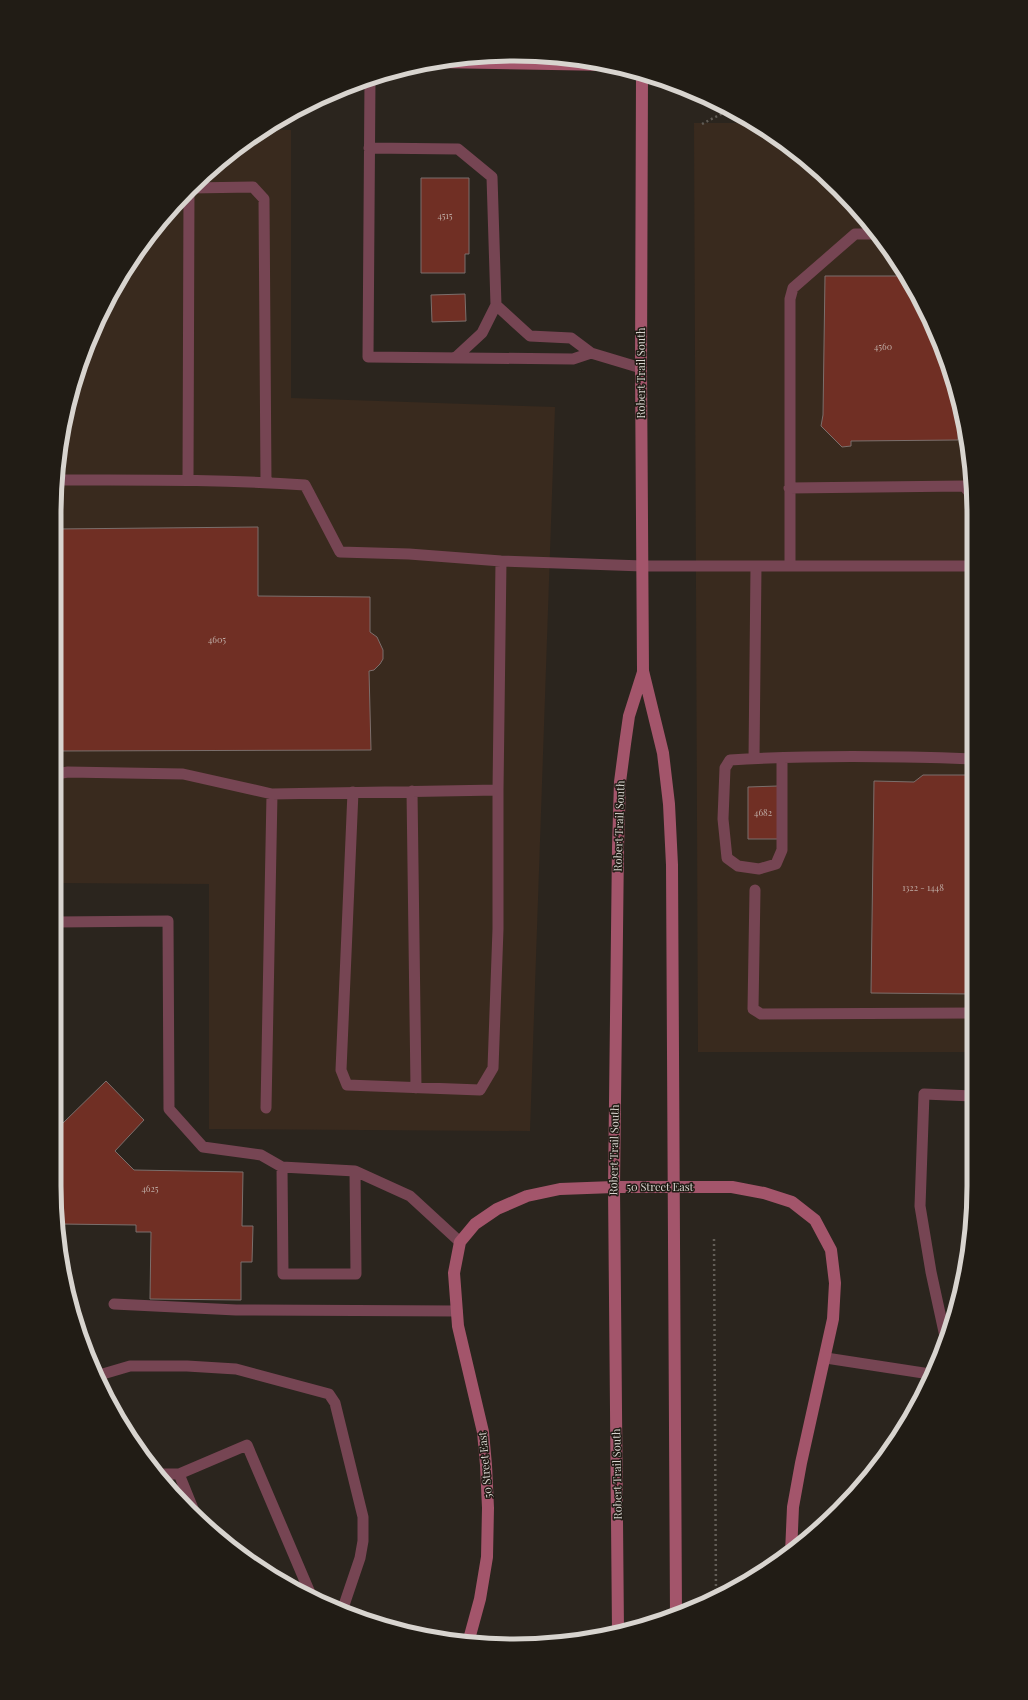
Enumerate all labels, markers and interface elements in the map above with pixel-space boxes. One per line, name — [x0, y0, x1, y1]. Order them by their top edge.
house number: 4515 — [437, 209, 453, 221]
street label: Robert Trail South — [633, 327, 648, 419]
house number: 4560 — [874, 340, 892, 352]
house number: 4605 — [208, 633, 226, 645]
street label: Robert Trail South — [609, 780, 628, 872]
house number: 4682 — [754, 806, 772, 818]
house number: 1322 - 1448 — [902, 881, 944, 893]
street label: Robert Trail South — [605, 1104, 622, 1196]
street label: 50 Street East — [627, 1179, 694, 1194]
house number: 4625 — [141, 1182, 159, 1194]
street label: Robert Trail South — [608, 1428, 625, 1520]
street label: 50 Street East — [474, 1431, 495, 1499]

